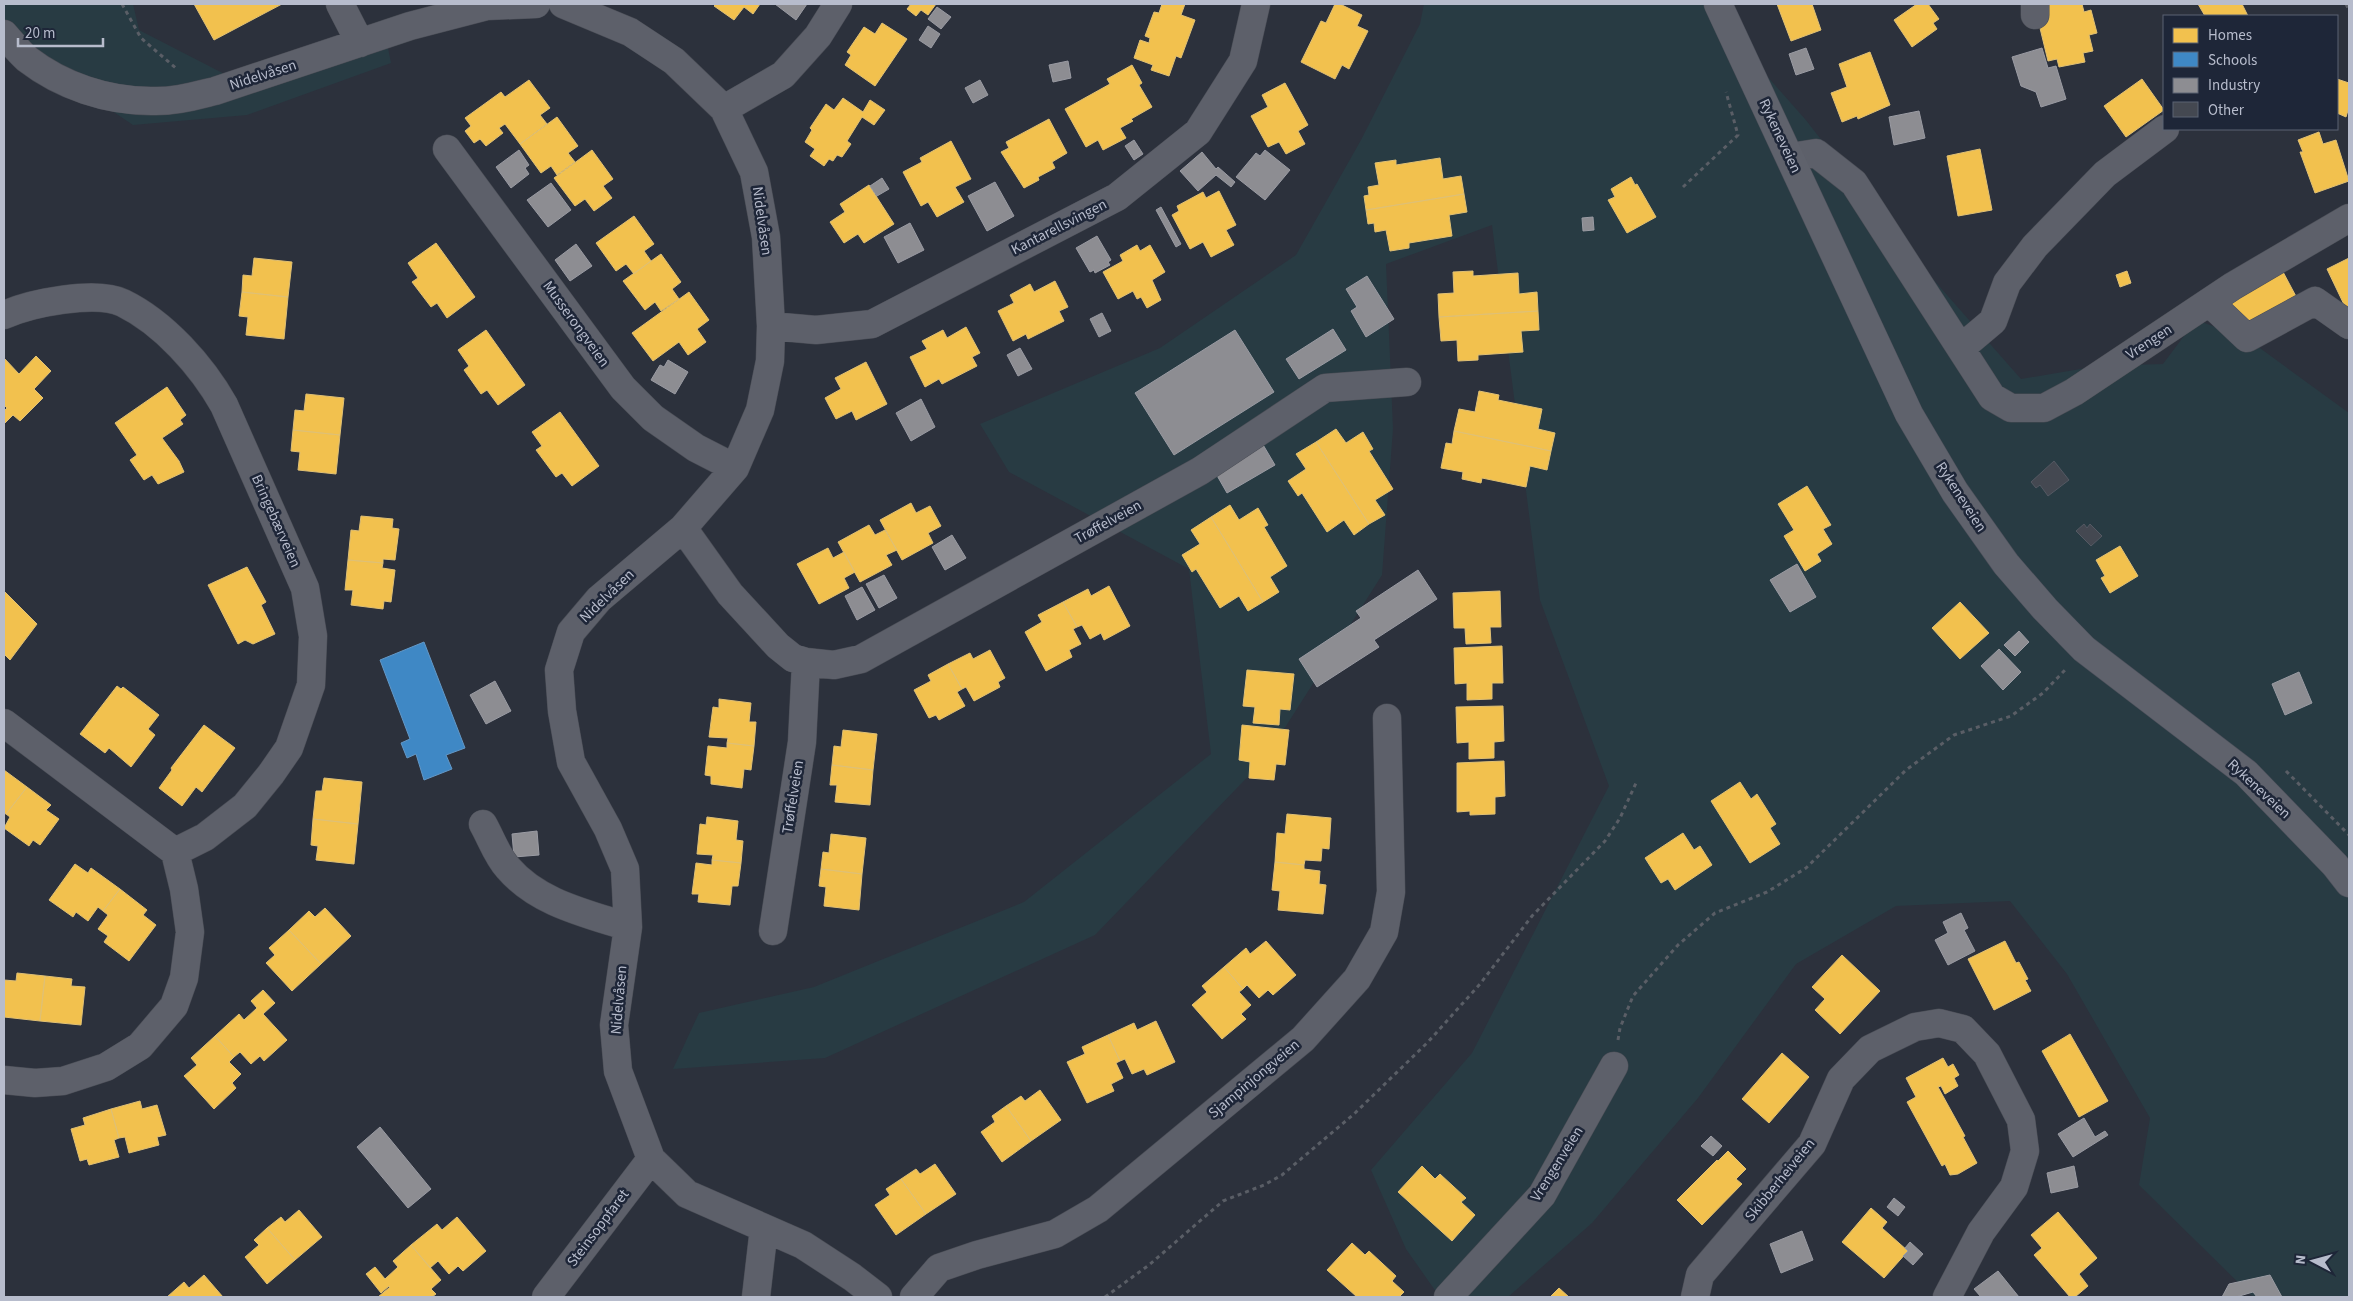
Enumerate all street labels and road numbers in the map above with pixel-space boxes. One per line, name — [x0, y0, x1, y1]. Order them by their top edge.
street label: Nidelvåsen — [227, 54, 299, 96]
street label: Rykeneveien — [1754, 95, 1806, 177]
street label: Nidelvåsen — [747, 185, 777, 257]
street label: Kantarellsvingen — [1007, 194, 1111, 260]
street label: Musserongveien — [538, 277, 614, 371]
street label: Vrengen — [2122, 319, 2176, 365]
street label: Rykeneveien — [1931, 458, 1991, 536]
street label: Bringebærveien — [246, 471, 306, 571]
street label: Trøffelveien — [1071, 495, 1145, 549]
street label: Nidelvåsen — [575, 564, 639, 628]
street label: Rykeneveien — [2223, 754, 2295, 824]
street label: Trøffelveien — [777, 759, 809, 835]
street label: Nidelvåsen — [606, 965, 632, 1035]
street label: Sjampinjongveien — [1204, 1035, 1304, 1123]
street label: Vrengenveien — [1526, 1122, 1588, 1206]
street label: Skibberheiveien — [1740, 1134, 1820, 1226]
street label: Steinsoppfaret — [562, 1185, 634, 1271]

